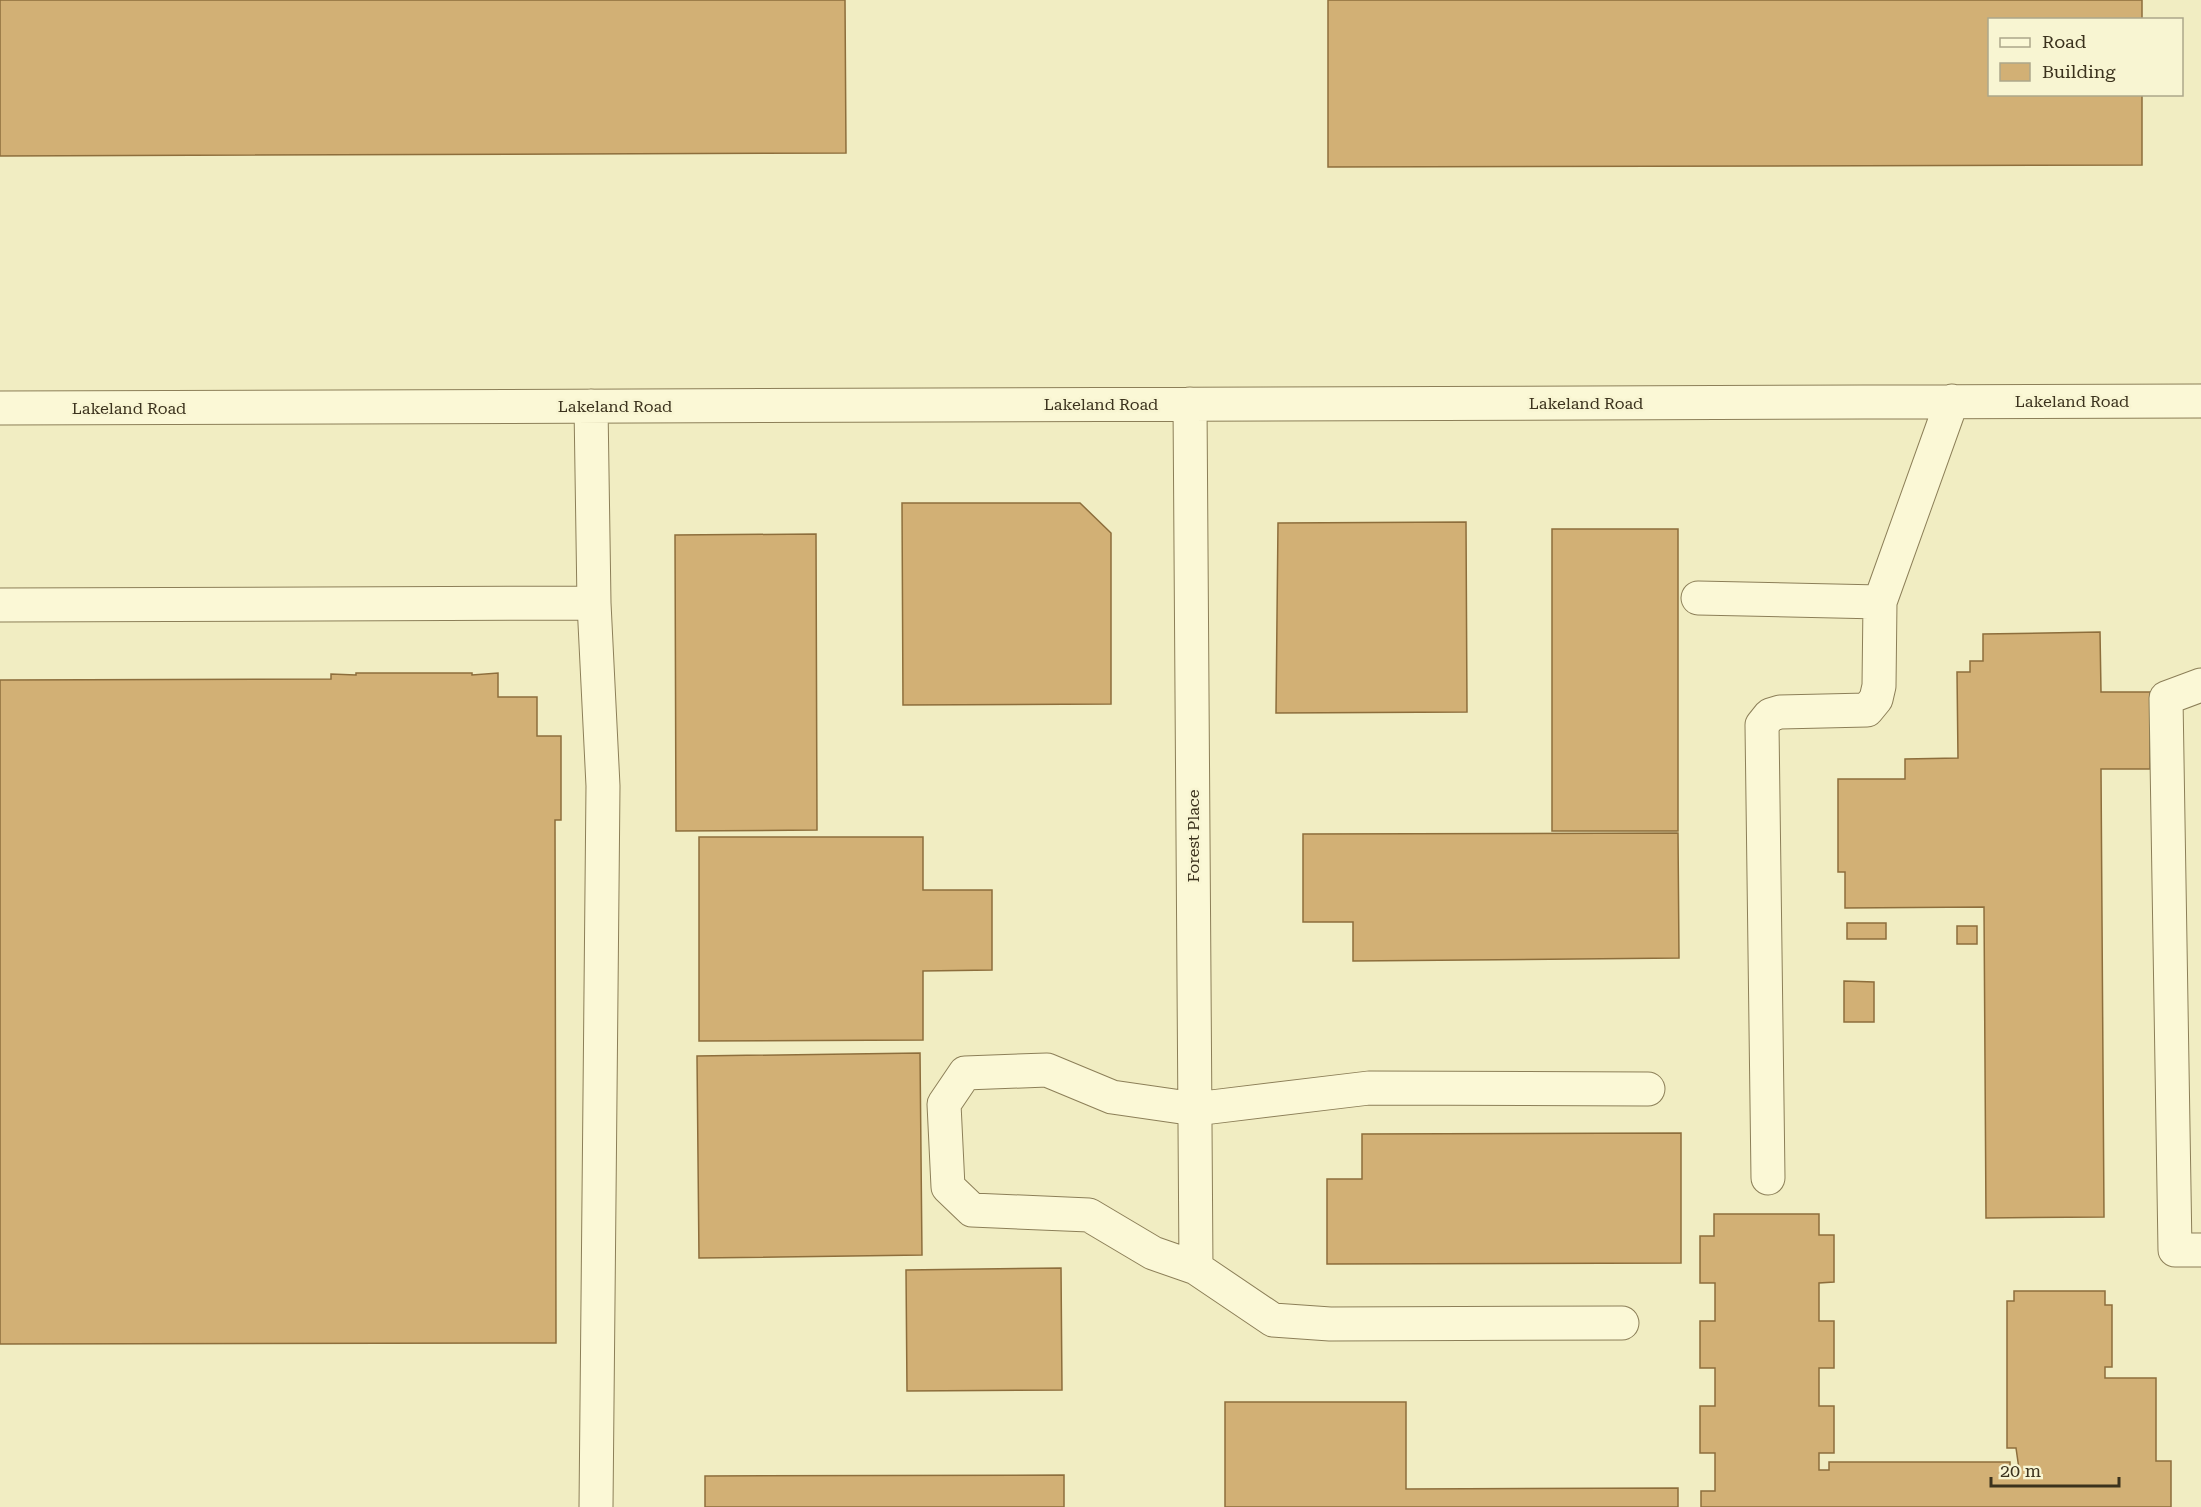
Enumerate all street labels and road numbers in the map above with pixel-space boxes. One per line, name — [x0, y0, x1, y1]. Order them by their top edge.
street label: Lakeland Road — [2015, 392, 2129, 411]
street label: Lakeland Road — [1529, 394, 1643, 413]
street label: Lakeland Road — [1044, 395, 1158, 414]
street label: Lakeland Road — [558, 397, 672, 416]
street label: Lakeland Road — [72, 399, 186, 418]
street label: Forest Place — [1184, 789, 1203, 882]

